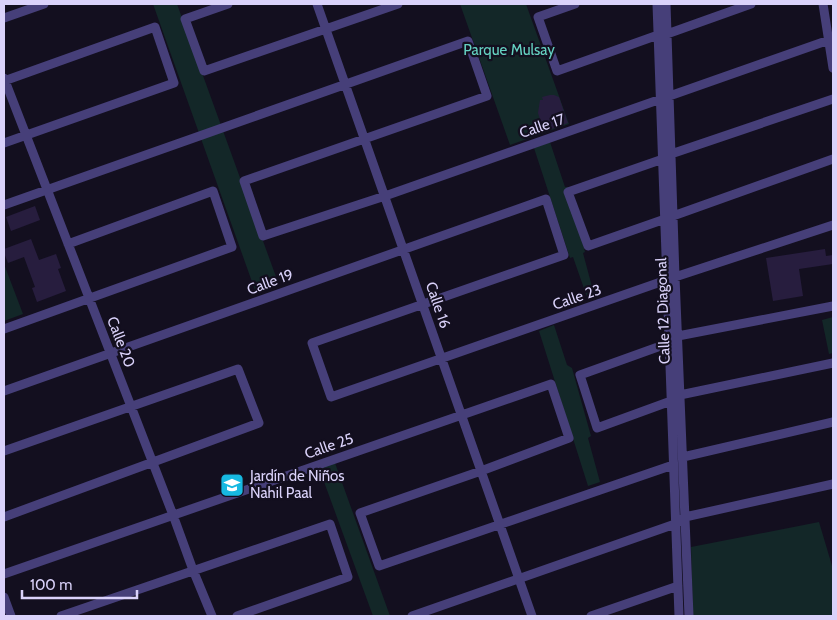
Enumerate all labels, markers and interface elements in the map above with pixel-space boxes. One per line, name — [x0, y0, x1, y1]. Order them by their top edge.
park label: Parque Mulsay — [463, 41, 555, 59]
street label: Calle 17 — [517, 110, 568, 142]
street label: Calle 12 Diagonal — [652, 257, 674, 365]
street label: Calle 19 — [244, 265, 296, 299]
street label: Calle 16 — [422, 279, 454, 331]
street label: Calle 23 — [550, 280, 604, 314]
street label: Calle 20 — [103, 314, 139, 370]
street label: Calle 25 — [302, 429, 356, 463]
place label: Jardín de Niños Nahil Paal — [249, 467, 345, 502]
school or university icon: Jardín de Niños Nahil Paal — [219, 472, 245, 498]
scale bar — [22, 568, 138, 600]
text: 100 m — [30, 576, 72, 594]

